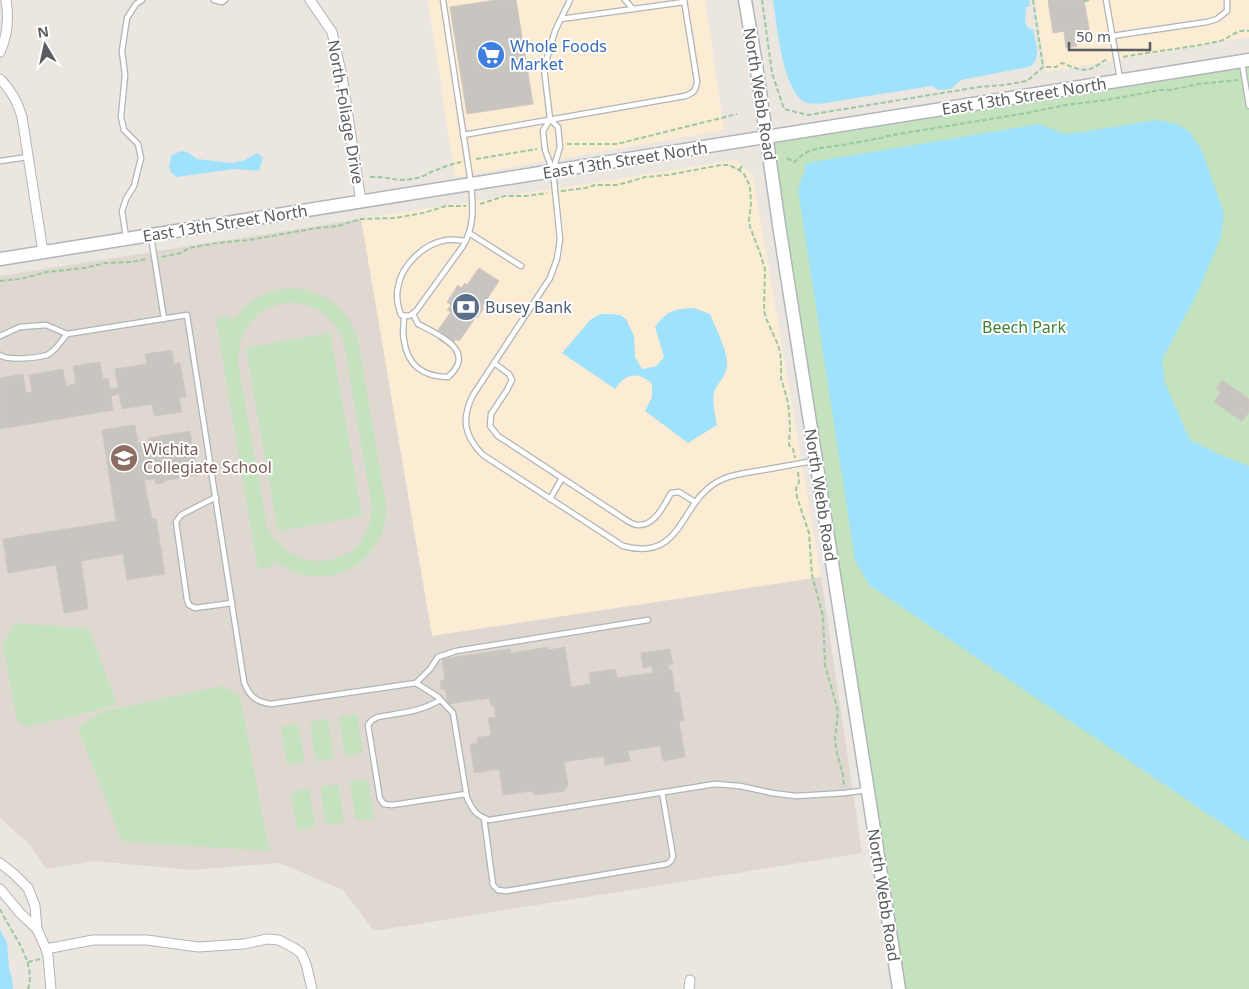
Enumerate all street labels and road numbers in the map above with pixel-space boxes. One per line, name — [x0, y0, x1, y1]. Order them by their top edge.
street label: North Webb Road — [739, 26, 781, 162]
street label: North Foliage Drive — [322, 38, 370, 186]
street label: East 13th Street North — [940, 72, 1108, 120]
street label: East 13th Street North — [541, 136, 709, 184]
street label: East 13th Street North — [141, 199, 309, 247]
street label: North Webb Road — [800, 427, 842, 563]
street label: North Webb Road — [863, 827, 905, 963]

